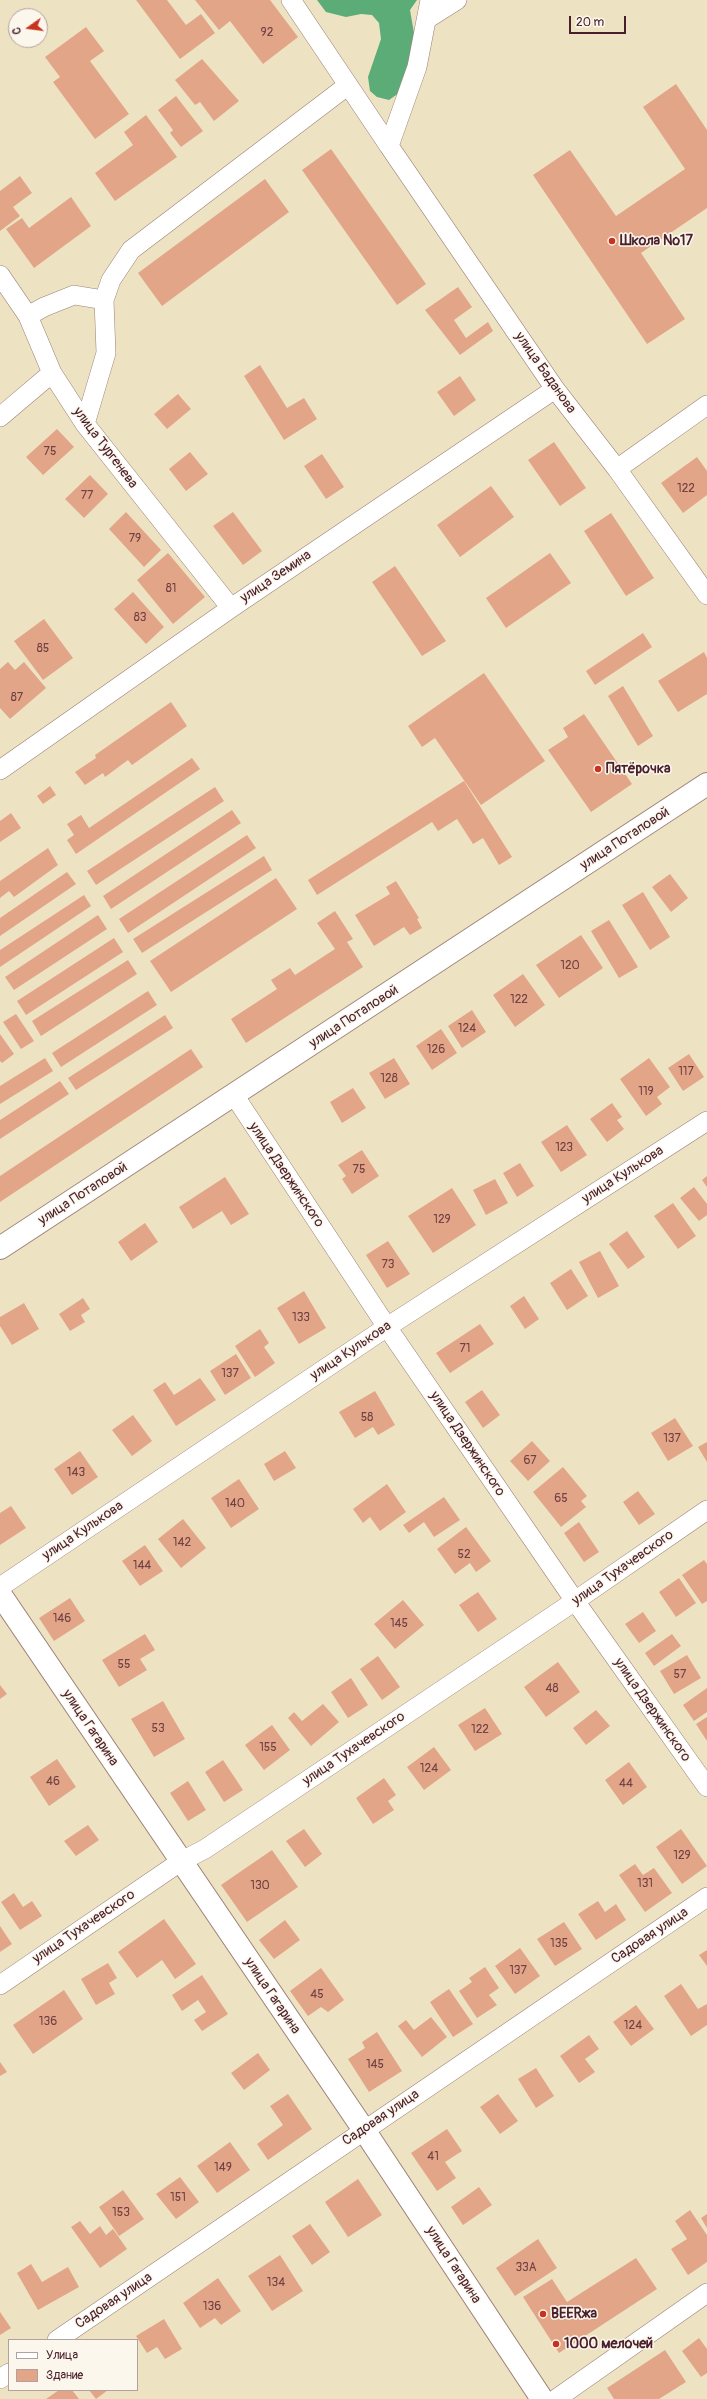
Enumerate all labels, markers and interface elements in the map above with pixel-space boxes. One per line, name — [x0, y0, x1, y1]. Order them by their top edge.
north arrow — [8, 8, 48, 48]
scale bar — [571, 8, 628, 34]
text: 20 m — [576, 15, 604, 30]
text: С — [10, 26, 24, 36]
house number: 92 — [261, 26, 273, 40]
place label: Школа №17 — [620, 233, 693, 249]
marker: Школа №17 — [607, 236, 617, 246]
street label: улица Баданова — [511, 329, 579, 417]
street label: улица Тургенева — [69, 404, 141, 492]
house number: 75 — [44, 445, 56, 459]
house number: 122 — [677, 482, 695, 496]
house number: 77 — [81, 489, 93, 503]
house number: 79 — [129, 532, 141, 546]
street label: улица Земина — [237, 547, 315, 607]
house number: 81 — [166, 582, 176, 596]
house number: 83 — [134, 611, 146, 625]
house number: 85 — [37, 642, 49, 656]
house number: 87 — [11, 691, 23, 705]
place label: Пятёрочка — [606, 761, 670, 777]
marker: Пятёрочка — [593, 764, 603, 774]
street label: улица Потаповой — [577, 804, 673, 874]
house number: 120 — [560, 959, 580, 973]
street label: улица Потаповой — [306, 982, 402, 1052]
house number: 122 — [510, 993, 528, 1007]
house number: 124 — [458, 1022, 476, 1036]
house number: 126 — [427, 1043, 445, 1057]
house number: 117 — [678, 1065, 694, 1079]
house number: 128 — [380, 1072, 398, 1086]
house number: 119 — [638, 1085, 654, 1099]
street label: улица Дзержинского — [245, 1119, 327, 1231]
house number: 123 — [555, 1141, 573, 1155]
street label: улица Кулькова — [579, 1142, 667, 1208]
street label: улица Потаповой — [35, 1159, 131, 1229]
house number: 75 — [353, 1163, 365, 1177]
house number: 129 — [433, 1213, 451, 1227]
house number: 73 — [381, 1258, 395, 1272]
house number: 133 — [292, 1311, 310, 1325]
street label: улица Кулькова — [307, 1318, 395, 1384]
house number: 71 — [459, 1342, 471, 1356]
house number: 137 — [221, 1367, 239, 1381]
street label: улица Дзержинского — [426, 1388, 508, 1500]
house number: 58 — [361, 1411, 373, 1425]
house number: 137 — [663, 1432, 681, 1446]
house number: 67 — [523, 1454, 537, 1468]
house number: 143 — [67, 1466, 85, 1480]
house number: 65 — [554, 1492, 568, 1506]
house number: 140 — [225, 1497, 245, 1511]
street label: улица Кулькова — [39, 1498, 127, 1564]
street label: улица Тухачевского — [569, 1527, 677, 1609]
house number: 142 — [173, 1536, 191, 1550]
house number: 52 — [457, 1548, 471, 1562]
house number: 144 — [133, 1559, 151, 1573]
house number: 146 — [53, 1612, 71, 1626]
house number: 145 — [390, 1617, 408, 1631]
street label: улица Дзержинского — [610, 1655, 694, 1765]
house number: 55 — [117, 1658, 131, 1672]
house number: 57 — [674, 1668, 686, 1682]
house number: 48 — [545, 1682, 559, 1696]
street label: улица Гагарина — [58, 1687, 122, 1769]
street label: улица Тухачевского — [299, 1708, 409, 1790]
house number: 53 — [151, 1722, 165, 1736]
house number: 122 — [471, 1723, 489, 1737]
house number: 155 — [259, 1741, 277, 1755]
house number: 124 — [420, 1762, 438, 1776]
house number: 46 — [46, 1775, 60, 1789]
house number: 44 — [619, 1777, 633, 1791]
house number: 129 — [673, 1849, 691, 1863]
house number: 131 — [637, 1877, 653, 1891]
house number: 130 — [250, 1879, 270, 1893]
street label: улица Тухачевского — [29, 1886, 139, 1968]
street label: Садовая улица — [608, 1904, 692, 1968]
house number: 135 — [550, 1937, 568, 1951]
street label: улица Гагарина — [240, 1955, 304, 2037]
house number: 137 — [509, 1964, 527, 1978]
house number: 45 — [310, 1988, 324, 2002]
house number: 136 — [39, 2015, 57, 2029]
house number: 124 — [624, 2019, 642, 2033]
house number: 145 — [366, 2058, 384, 2072]
street label: Садовая улица — [339, 2086, 423, 2150]
house number: 41 — [427, 2150, 439, 2164]
house number: 149 — [214, 2161, 232, 2175]
house number: 151 — [170, 2191, 186, 2205]
house number: 153 — [112, 2206, 130, 2220]
street label: улица Гагарина — [422, 2223, 484, 2307]
house number: 33А — [515, 2261, 537, 2275]
street label: Садовая улица — [72, 2269, 156, 2333]
house number: 134 — [267, 2276, 285, 2290]
house number: 136 — [203, 2300, 221, 2314]
place label: BEERжа — [551, 2306, 597, 2322]
marker: BEERжа — [538, 2309, 548, 2319]
place label: 1000 мелочей — [564, 2336, 653, 2352]
legend — [8, 2339, 138, 2391]
marker: 1000 мелочей — [551, 2339, 561, 2349]
text: Улица — [46, 2348, 78, 2363]
text: Здание — [46, 2368, 83, 2383]

